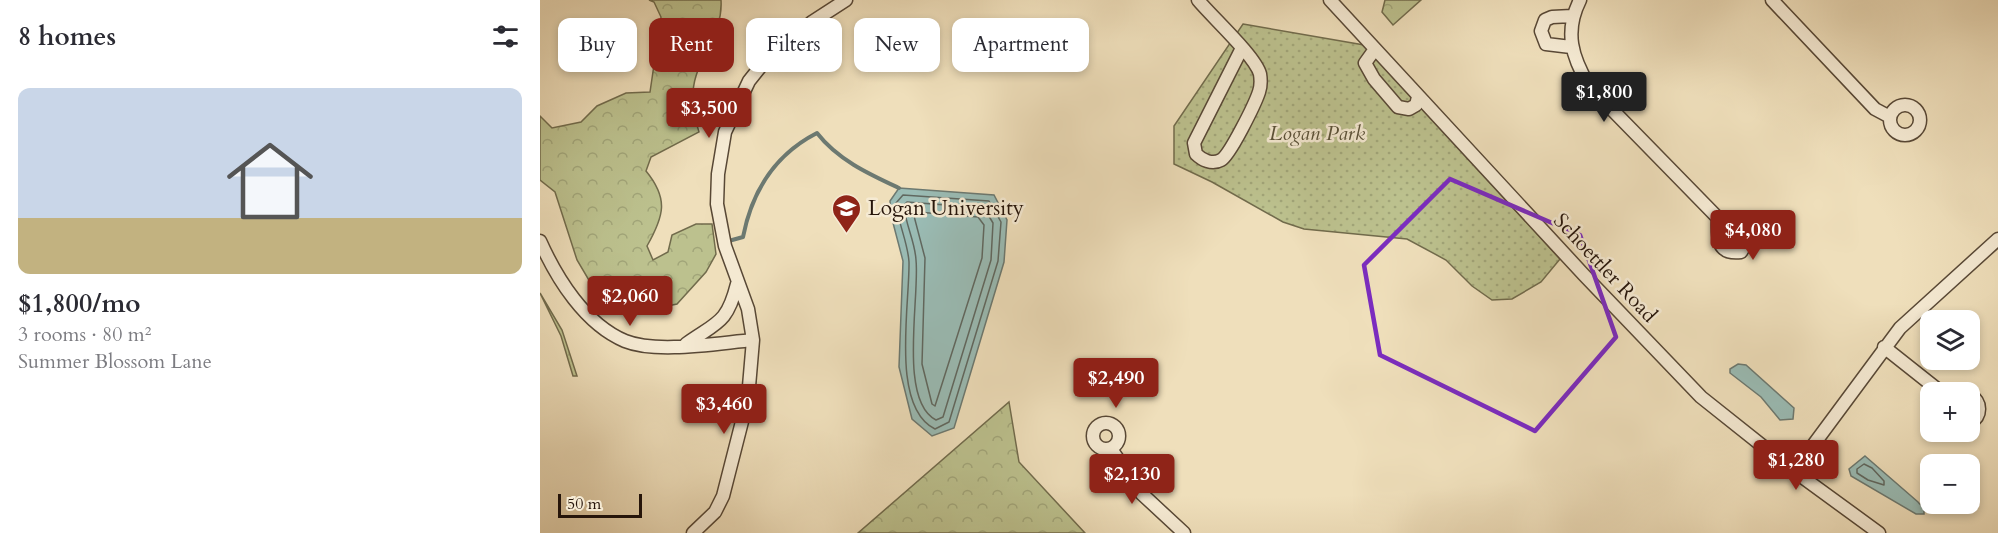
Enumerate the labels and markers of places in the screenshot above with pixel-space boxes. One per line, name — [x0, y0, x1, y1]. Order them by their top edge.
pin: $1,800 — [1555, 72, 1653, 123]
pin: $3,500 — [660, 88, 758, 139]
school or university icon: Logan University — [831, 192, 863, 234]
place label: Logan University — [868, 194, 1024, 223]
pin: $4,080 — [1704, 210, 1802, 261]
pin: $2,060 — [581, 276, 679, 327]
pin: $2,490 — [1067, 358, 1165, 409]
pin: $3,460 — [675, 384, 773, 435]
pin: $1,280 — [1747, 440, 1845, 491]
pin: $2,130 — [1083, 454, 1181, 505]

